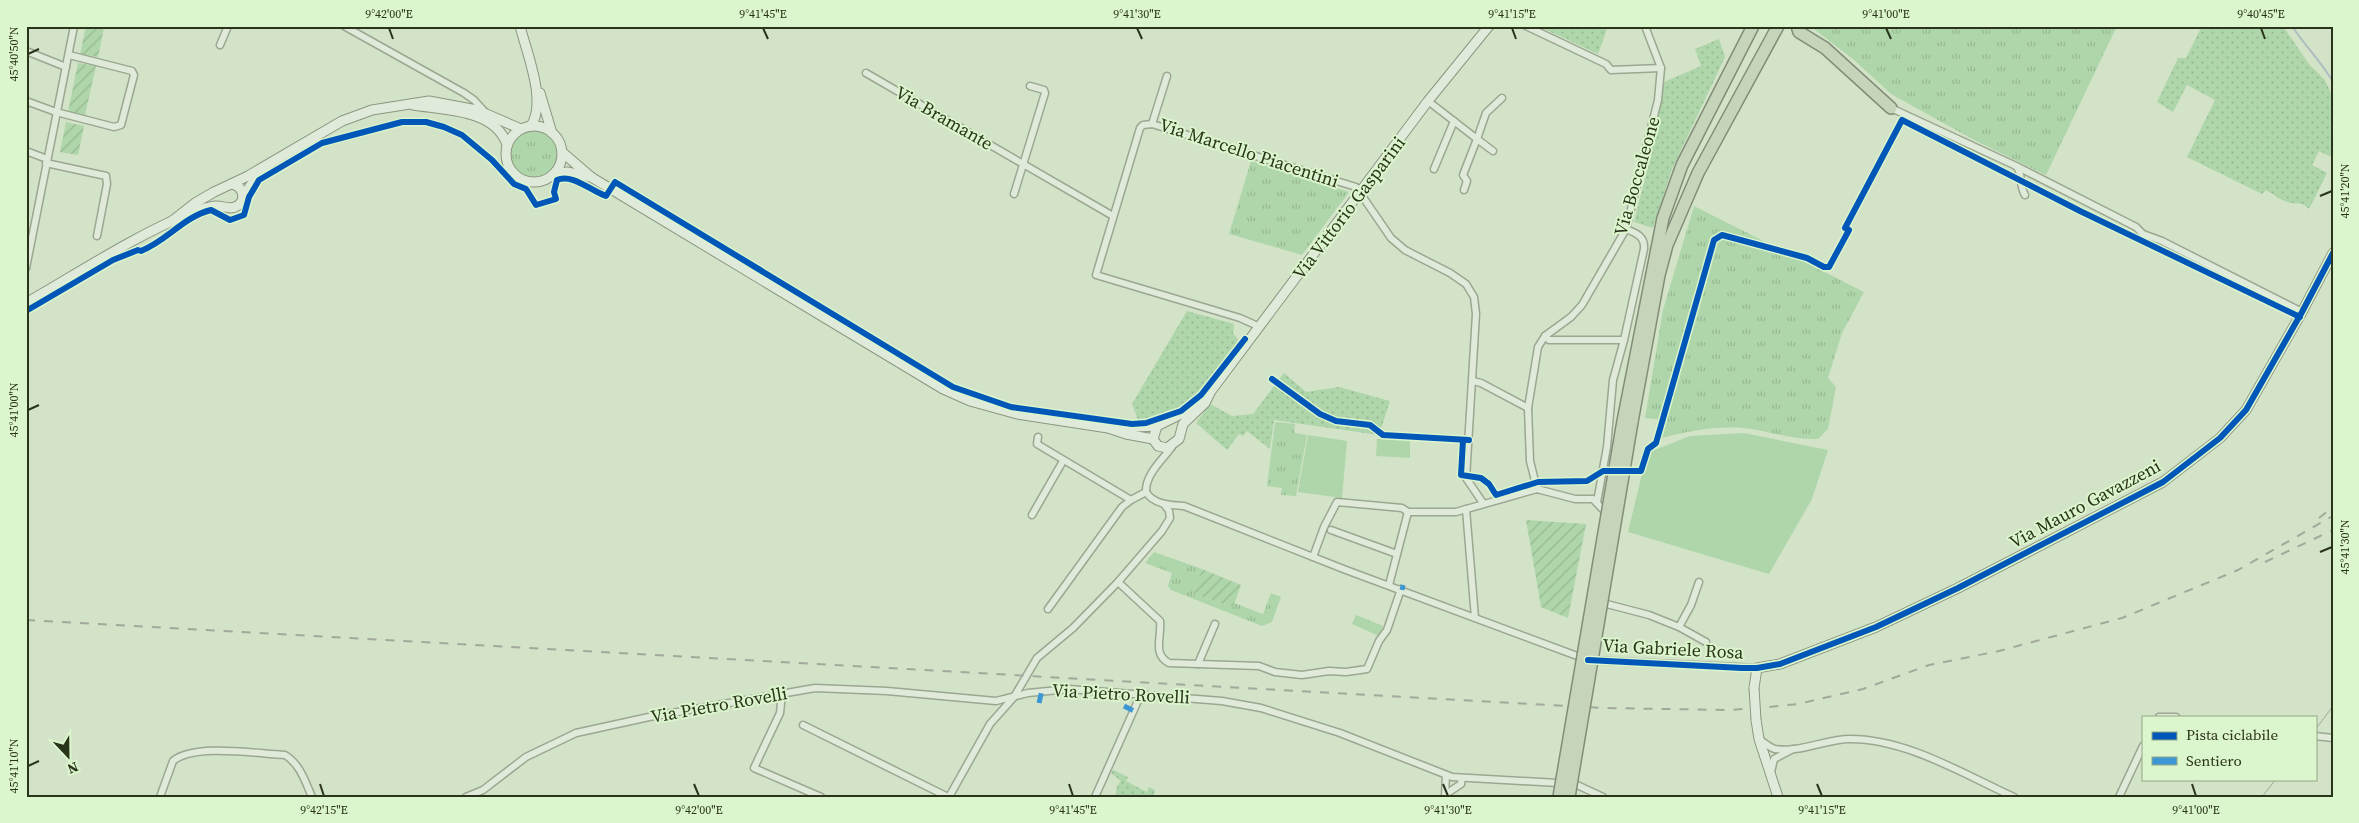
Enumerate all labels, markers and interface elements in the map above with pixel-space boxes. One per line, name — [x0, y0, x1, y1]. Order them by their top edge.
text: 9°42'00"E — [365, 6, 413, 22]
text: 9°41'45"E — [739, 6, 787, 22]
text: 9°41'30"E — [1113, 6, 1161, 22]
text: 9°41'15"E — [1488, 6, 1536, 22]
text: 9°41'00"E — [1862, 6, 1910, 22]
text: 9°40'45"E — [2237, 6, 2285, 22]
text: 45°40'50"N — [6, 26, 22, 82]
street label: Via Bramante — [891, 79, 998, 156]
street label: Via Marcello Piacentini — [1156, 112, 1342, 193]
street label: Via Boccaleone — [1608, 113, 1665, 238]
street label: Via Vittorio Gasparini — [1286, 131, 1411, 284]
text: 45°41'20"N — [2337, 163, 2353, 219]
text: 45°41'00"N — [6, 382, 22, 438]
street label: Via Mauro Gavazzeni — [2005, 453, 2165, 554]
text: 45°41'30"N — [2337, 519, 2353, 575]
street label: Via Gabriele Rosa — [1602, 632, 1745, 665]
street label: Via Pietro Rovelli — [1051, 677, 1191, 710]
street label: Via Pietro Rovelli — [649, 680, 789, 729]
legend — [2142, 716, 2316, 780]
text: Pista ciclabile — [2186, 724, 2278, 745]
north arrow — [42, 730, 92, 780]
text: 45°41'10"N — [6, 738, 22, 794]
text: Sentiero — [2186, 750, 2242, 771]
text: N — [64, 757, 81, 779]
text: 9°42'15"E — [300, 802, 348, 818]
text: 9°42'00"E — [675, 802, 723, 818]
text: 9°41'45"E — [1049, 802, 1097, 818]
text: 9°41'30"E — [1424, 802, 1472, 818]
text: 9°41'15"E — [1798, 802, 1846, 818]
text: 9°41'00"E — [2172, 802, 2220, 818]

